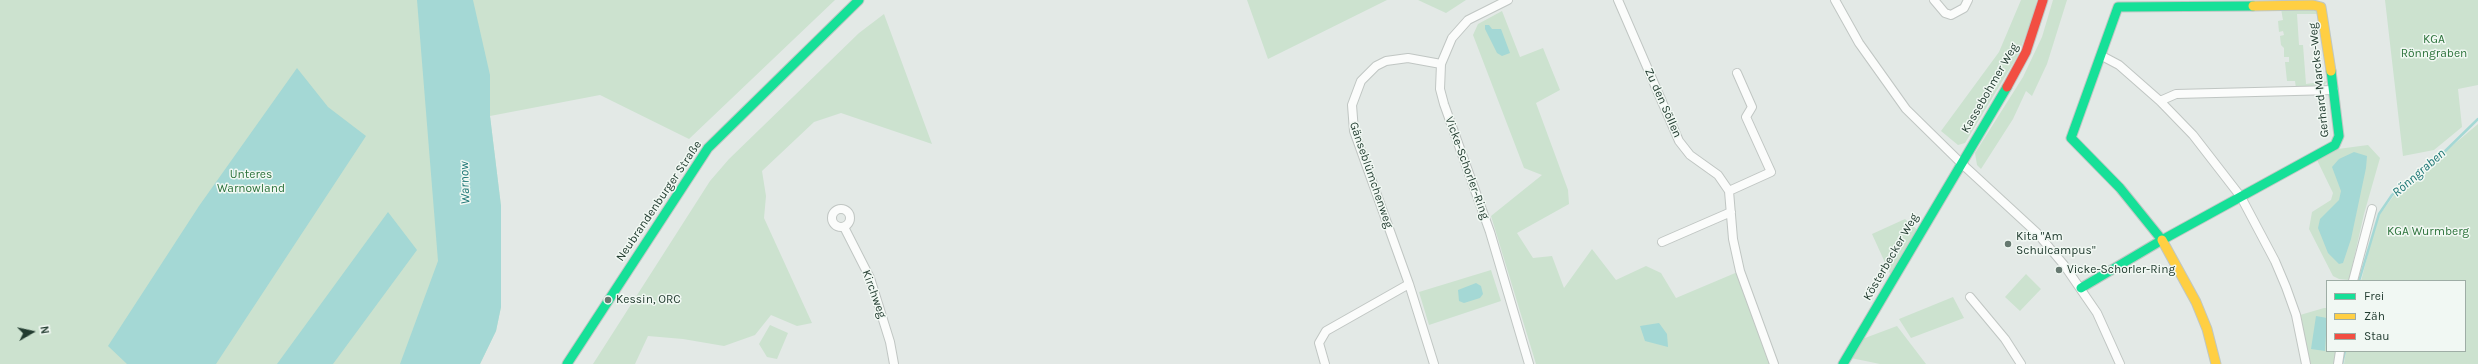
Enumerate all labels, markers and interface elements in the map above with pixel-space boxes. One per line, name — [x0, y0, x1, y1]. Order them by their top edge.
street label: Gerhard-Marcks-Weg — [2306, 22, 2332, 138]
park label: KGA Rönngraben — [2401, 33, 2467, 61]
street label: Kassebohmer Weg — [1958, 40, 2022, 136]
street label: Zu den Söllen — [1641, 66, 1685, 140]
street label: Vicke-Schorler-Ring — [1442, 115, 1492, 221]
street label: Gänseblümchenweg — [1346, 120, 1396, 230]
street label: Neubrandenburger Straße — [613, 138, 705, 264]
water label: Rönngraben — [2389, 146, 2449, 200]
water label: Warnow — [456, 161, 474, 205]
park label: Unteres Warnowland — [217, 168, 285, 196]
street label: Kösterbecker Weg — [1860, 211, 1922, 303]
park label: KGA Wurmberg — [2387, 225, 2469, 239]
place label: Kita "Am Schulcampus" — [2016, 230, 2096, 258]
marker: Kita "Am Schulcampus" — [2003, 239, 2013, 249]
place label: Vicke-Schorler-Ring — [2067, 263, 2175, 277]
marker: Vicke-Schorler-Ring — [2054, 265, 2064, 275]
street label: Kirchweg — [859, 268, 889, 320]
legend — [2326, 280, 2466, 352]
text: Frei — [2364, 289, 2384, 303]
place label: Kessin, ORC — [616, 293, 681, 307]
marker: Kessin, ORC — [603, 295, 613, 305]
text: Zäh — [2364, 309, 2385, 323]
north arrow — [12, 312, 52, 352]
text: N — [37, 325, 51, 335]
text: Stau — [2364, 329, 2390, 343]

